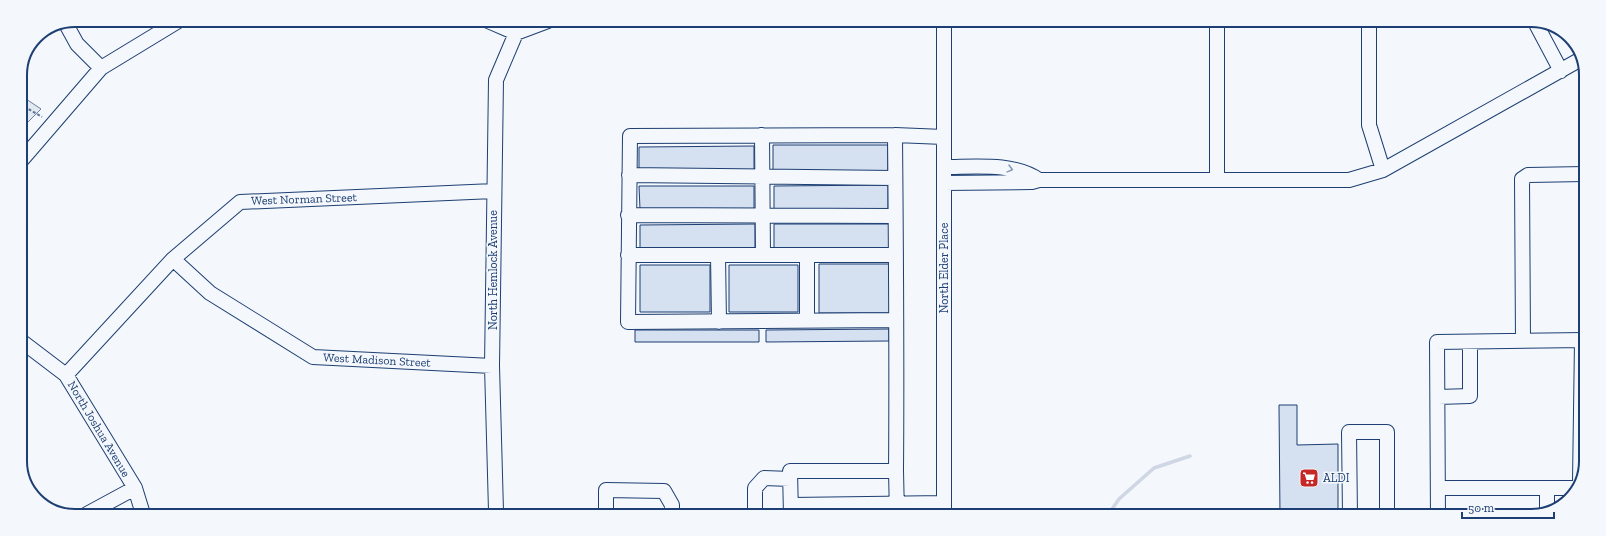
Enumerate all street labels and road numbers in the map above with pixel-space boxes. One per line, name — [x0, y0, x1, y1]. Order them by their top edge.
street label: West Norman Street — [251, 190, 358, 208]
street label: North Hemlock Avenue — [486, 210, 500, 330]
street label: North Elder Place — [937, 222, 951, 313]
street label: West Madison Street — [323, 350, 432, 370]
street label: North Joshua Avenue — [65, 378, 133, 480]

